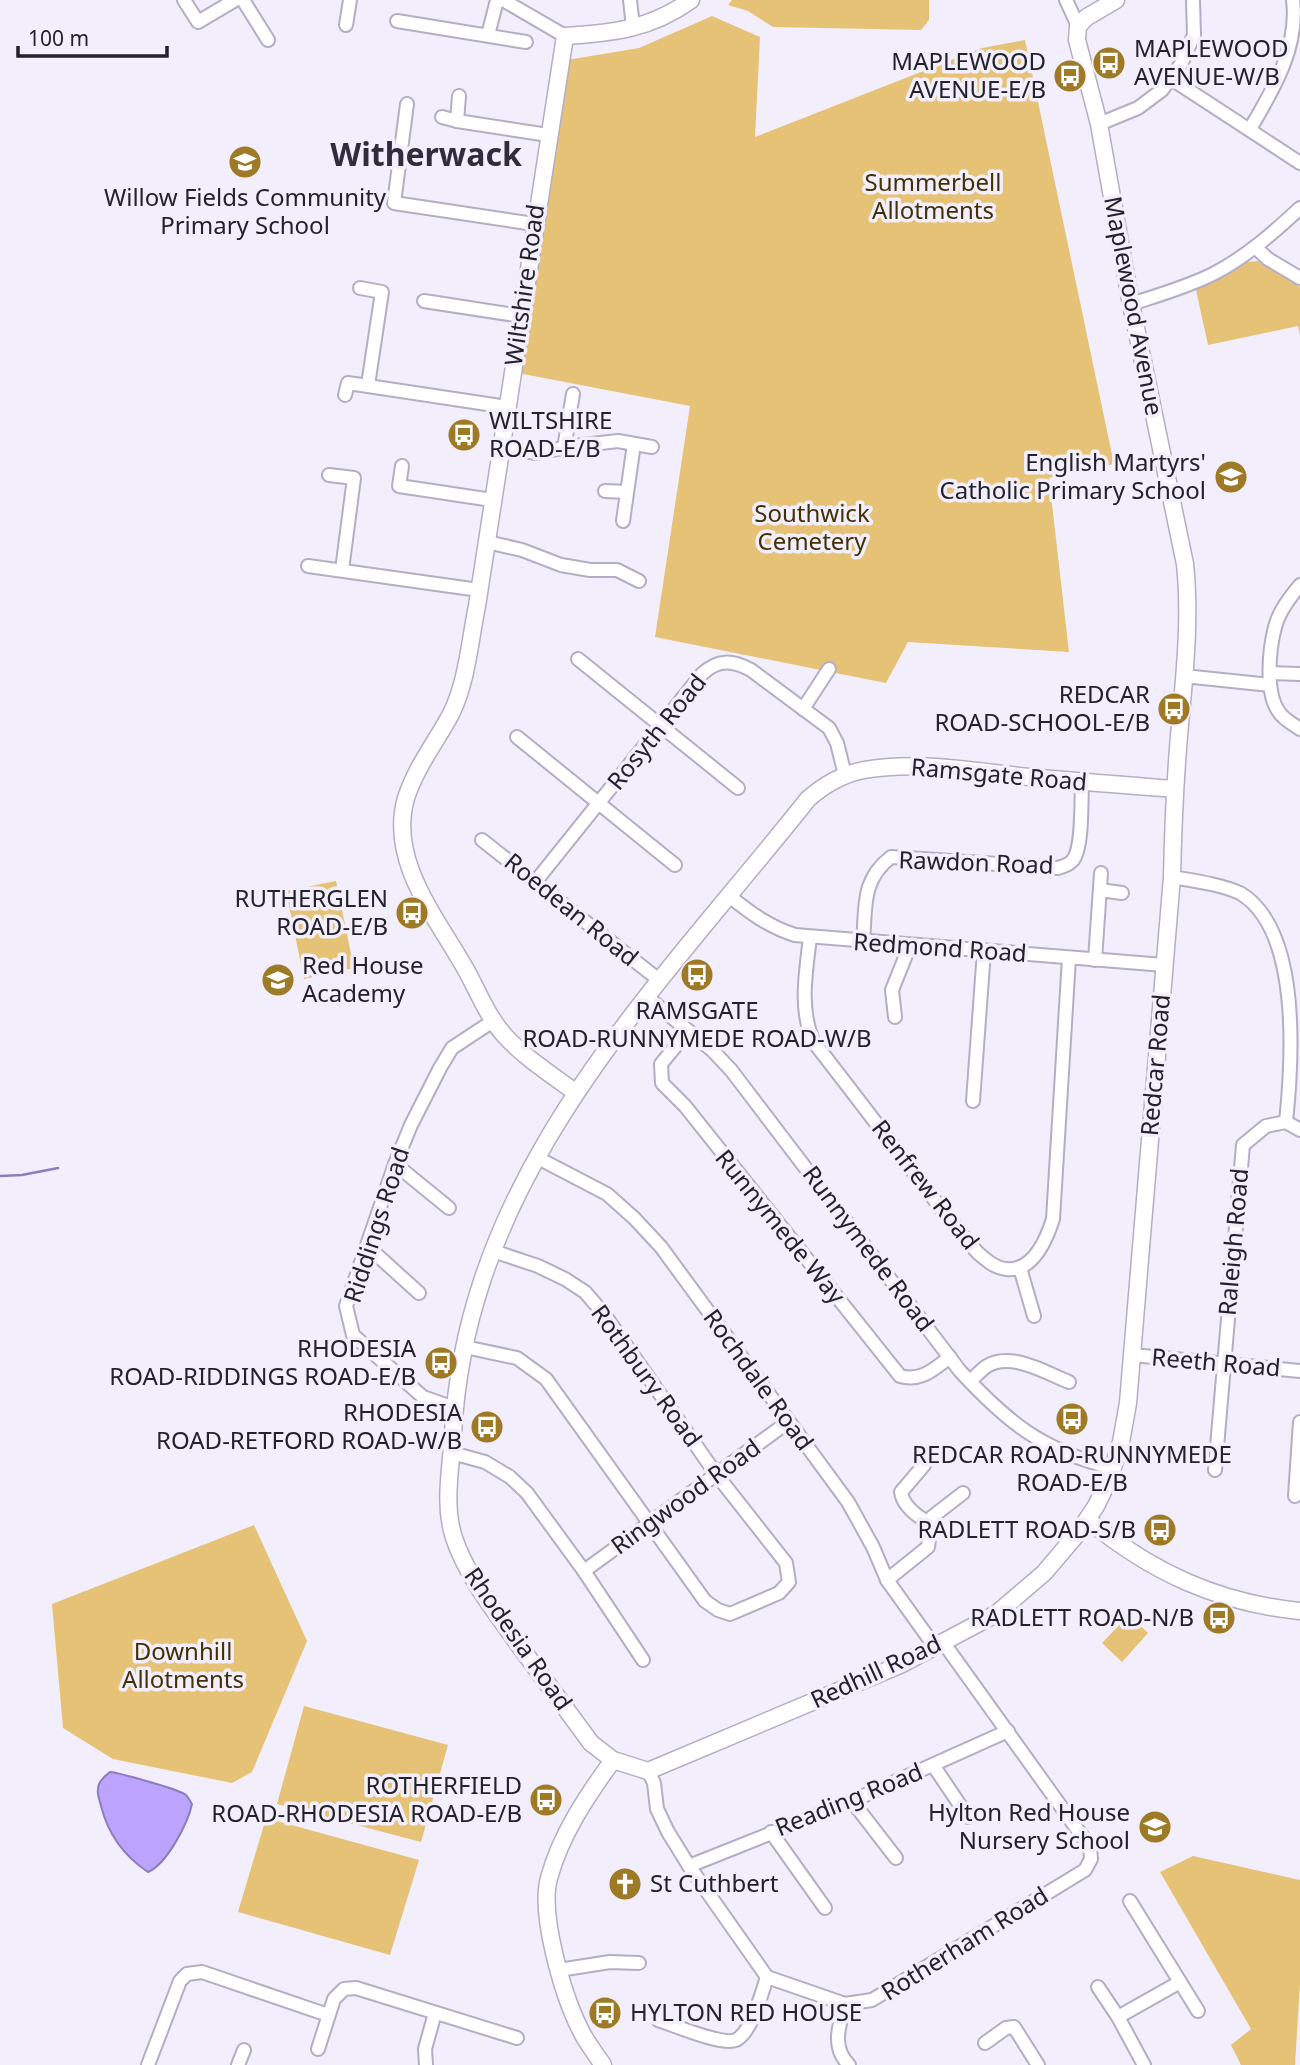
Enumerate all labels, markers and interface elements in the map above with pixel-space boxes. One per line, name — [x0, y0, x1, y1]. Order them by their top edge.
scale bar — [18, 14, 166, 58]
text: 100 m — [28, 24, 89, 52]
place label: MAPLEWOOD AVENUE-W/B — [1134, 31, 1289, 92]
place label: MAPLEWOOD AVENUE-E/B — [891, 44, 1046, 105]
bus stop icon: MAPLEWOOD AVENUE-W/B — [1090, 44, 1128, 82]
bus stop icon: MAPLEWOOD AVENUE-E/B — [1051, 57, 1089, 95]
district label: Witherwack — [330, 132, 522, 175]
school or university icon: Willow Fields Community Primary School — [226, 143, 264, 181]
park label: Summerbell Allotments — [864, 165, 1002, 226]
place label: Willow Fields Community Primary School — [104, 180, 387, 241]
street label: Maplewood Avenue — [1097, 193, 1172, 418]
street label: Wiltshire Road — [496, 202, 551, 368]
place label: WILTSHIRE ROAD-E/B — [489, 403, 612, 464]
bus stop icon: WILTSHIRE ROAD-E/B — [445, 416, 483, 454]
place label: English Martyrs' Catholic Primary School — [940, 445, 1206, 506]
school or university icon: English Martyrs' Catholic Primary School — [1212, 458, 1250, 496]
park label: Southwick Cemetery — [754, 496, 870, 557]
street label: Rosyth Road — [599, 666, 713, 796]
place label: REDCAR ROAD-SCHOOL-E/B — [934, 677, 1150, 738]
bus stop icon: REDCAR ROAD-SCHOOL-E/B — [1155, 690, 1193, 728]
street label: Ramsgate Road — [910, 749, 1089, 798]
street label: Rawdon Road — [898, 842, 1054, 881]
street label: Roedean Road — [498, 845, 646, 973]
place label: RUTHERGLEN ROAD-E/B — [234, 881, 388, 942]
bus stop icon: RUTHERGLEN ROAD-E/B — [393, 894, 431, 932]
street label: Redmond Road — [852, 924, 1028, 969]
place label: Red House Academy — [302, 948, 424, 1009]
bus stop icon: RAMSGATE ROAD-RUNNYMEDE ROAD-W/B — [678, 956, 716, 994]
school or university icon: Red House Academy — [259, 961, 297, 999]
place label: RAMSGATE ROAD-RUNNYMEDE ROAD-W/B — [522, 993, 872, 1054]
street label: Redcar Road — [1132, 993, 1177, 1137]
street label: Renfrew Road — [865, 1112, 987, 1256]
street label: Riddings Road — [335, 1142, 416, 1307]
street label: Runnymede Way — [709, 1142, 854, 1311]
street label: Runnymede Road — [796, 1158, 943, 1338]
street label: Raleigh Road — [1210, 1167, 1255, 1317]
street label: Rothbury Road — [584, 1297, 710, 1453]
street label: Rochdale Road — [697, 1302, 822, 1457]
place label: RHODESIA ROAD-RIDDINGS ROAD-E/B — [109, 1331, 417, 1392]
street label: Reeth Road — [1150, 1339, 1282, 1384]
bus stop icon: RHODESIA ROAD-RIDDINGS ROAD-E/B — [422, 1344, 460, 1382]
place label: RHODESIA ROAD-RETFORD ROAD-W/B — [156, 1395, 463, 1456]
bus stop icon: REDCAR ROAD-RUNNYMEDE ROAD-E/B — [1053, 1400, 1091, 1438]
bus stop icon: RHODESIA ROAD-RETFORD ROAD-W/B — [468, 1408, 506, 1446]
street label: Ringwood Road — [604, 1430, 767, 1561]
place label: REDCAR ROAD-RUNNYMEDE ROAD-E/B — [912, 1437, 1232, 1498]
bus stop icon: RADLETT ROAD-S/B — [1141, 1511, 1179, 1549]
place label: RADLETT ROAD-S/B — [917, 1512, 1136, 1545]
street label: Rhodesia Road — [458, 1560, 581, 1716]
bus stop icon: RADLETT ROAD-N/B — [1200, 1599, 1238, 1637]
place label: RADLETT ROAD-N/B — [970, 1600, 1194, 1633]
street label: Redhill Road — [805, 1626, 946, 1715]
park label: Downhill Allotments — [122, 1634, 244, 1695]
street label: Reading Road — [770, 1754, 927, 1843]
place label: ROTHERFIELD ROAD-RHODESIA ROAD-E/B — [211, 1768, 522, 1829]
bus stop icon: ROTHERFIELD ROAD-RHODESIA ROAD-E/B — [527, 1781, 565, 1819]
place label: Hylton Red House Nursery School — [928, 1795, 1130, 1856]
school or university icon: Hylton Red House Nursery School — [1136, 1808, 1174, 1846]
church icon: St Cuthbert — [606, 1865, 644, 1903]
place label: St Cuthbert — [650, 1866, 779, 1899]
street label: Rotherham Road — [874, 1878, 1054, 2007]
bus stop icon: HYLTON RED HOUSE — [586, 1994, 624, 2032]
place label: HYLTON RED HOUSE — [630, 1995, 862, 2028]

